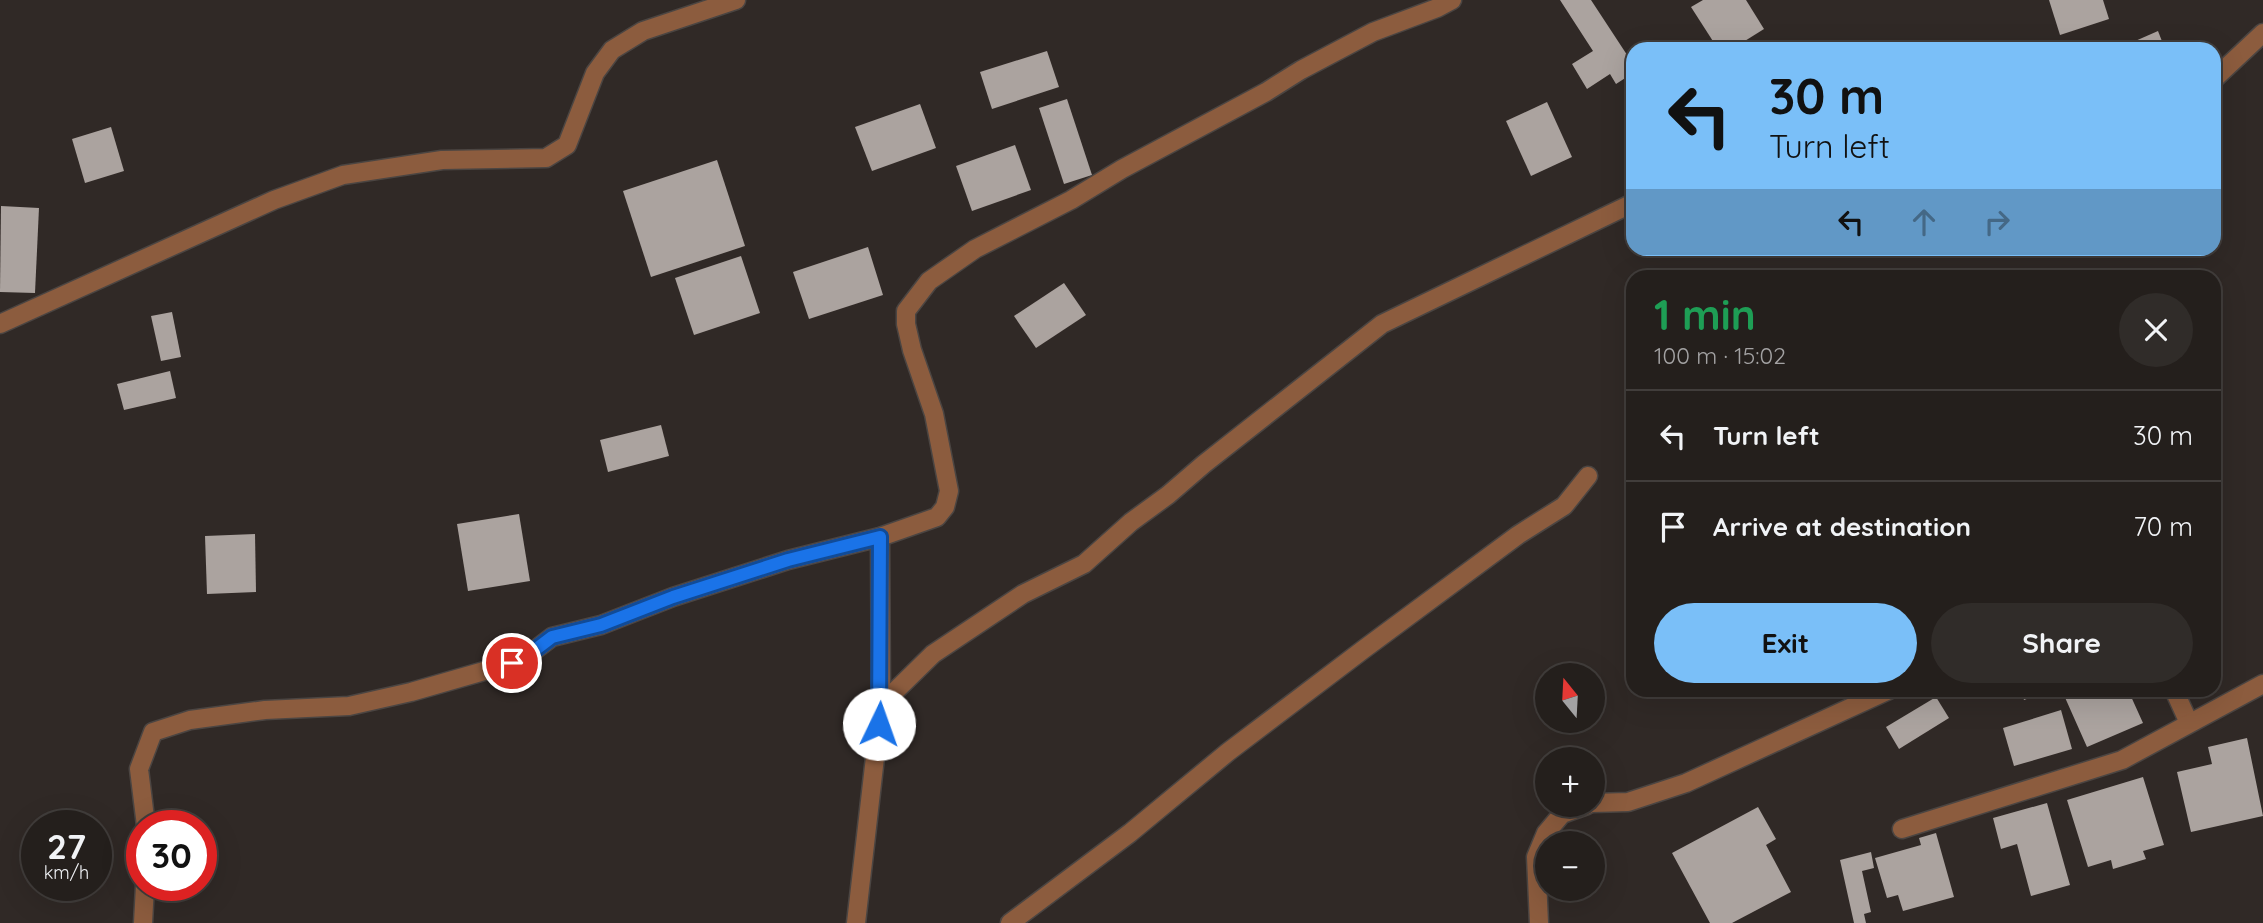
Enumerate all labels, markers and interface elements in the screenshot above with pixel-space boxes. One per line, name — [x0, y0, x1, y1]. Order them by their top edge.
text: 30 m — [1769, 65, 1884, 126]
icon: left — [1654, 70, 1745, 161]
text: Turn left — [1769, 126, 1890, 166]
icon: left — [1832, 203, 1870, 241]
icon: ahead — [1905, 203, 1943, 241]
icon: right — [1978, 203, 2016, 241]
text: 1 min — [1654, 288, 1756, 341]
button: close — [2119, 293, 2193, 367]
text: 100 m · 15:02 — [1654, 341, 1786, 370]
icon: left — [1654, 417, 1692, 455]
text: Turn left — [1713, 419, 1820, 452]
text: 30 m — [2133, 419, 2193, 452]
icon: arrive — [1654, 508, 1692, 546]
text: Arrive at destination — [1713, 510, 1971, 543]
text: 70 m — [2133, 510, 2193, 543]
button: Exit — [1654, 603, 1917, 683]
button: Share — [1931, 603, 2193, 683]
pin — [482, 633, 542, 693]
icon: arrive — [493, 644, 531, 682]
north arrow — [1535, 663, 1605, 733]
map controls — [1535, 663, 1605, 901]
position arrow — [842, 687, 916, 761]
button: + — [1535, 747, 1605, 817]
speed limit sign: 30 — [126, 810, 217, 901]
text: 27 — [47, 824, 86, 868]
button: − — [1535, 831, 1605, 901]
text: km/h — [44, 861, 89, 884]

